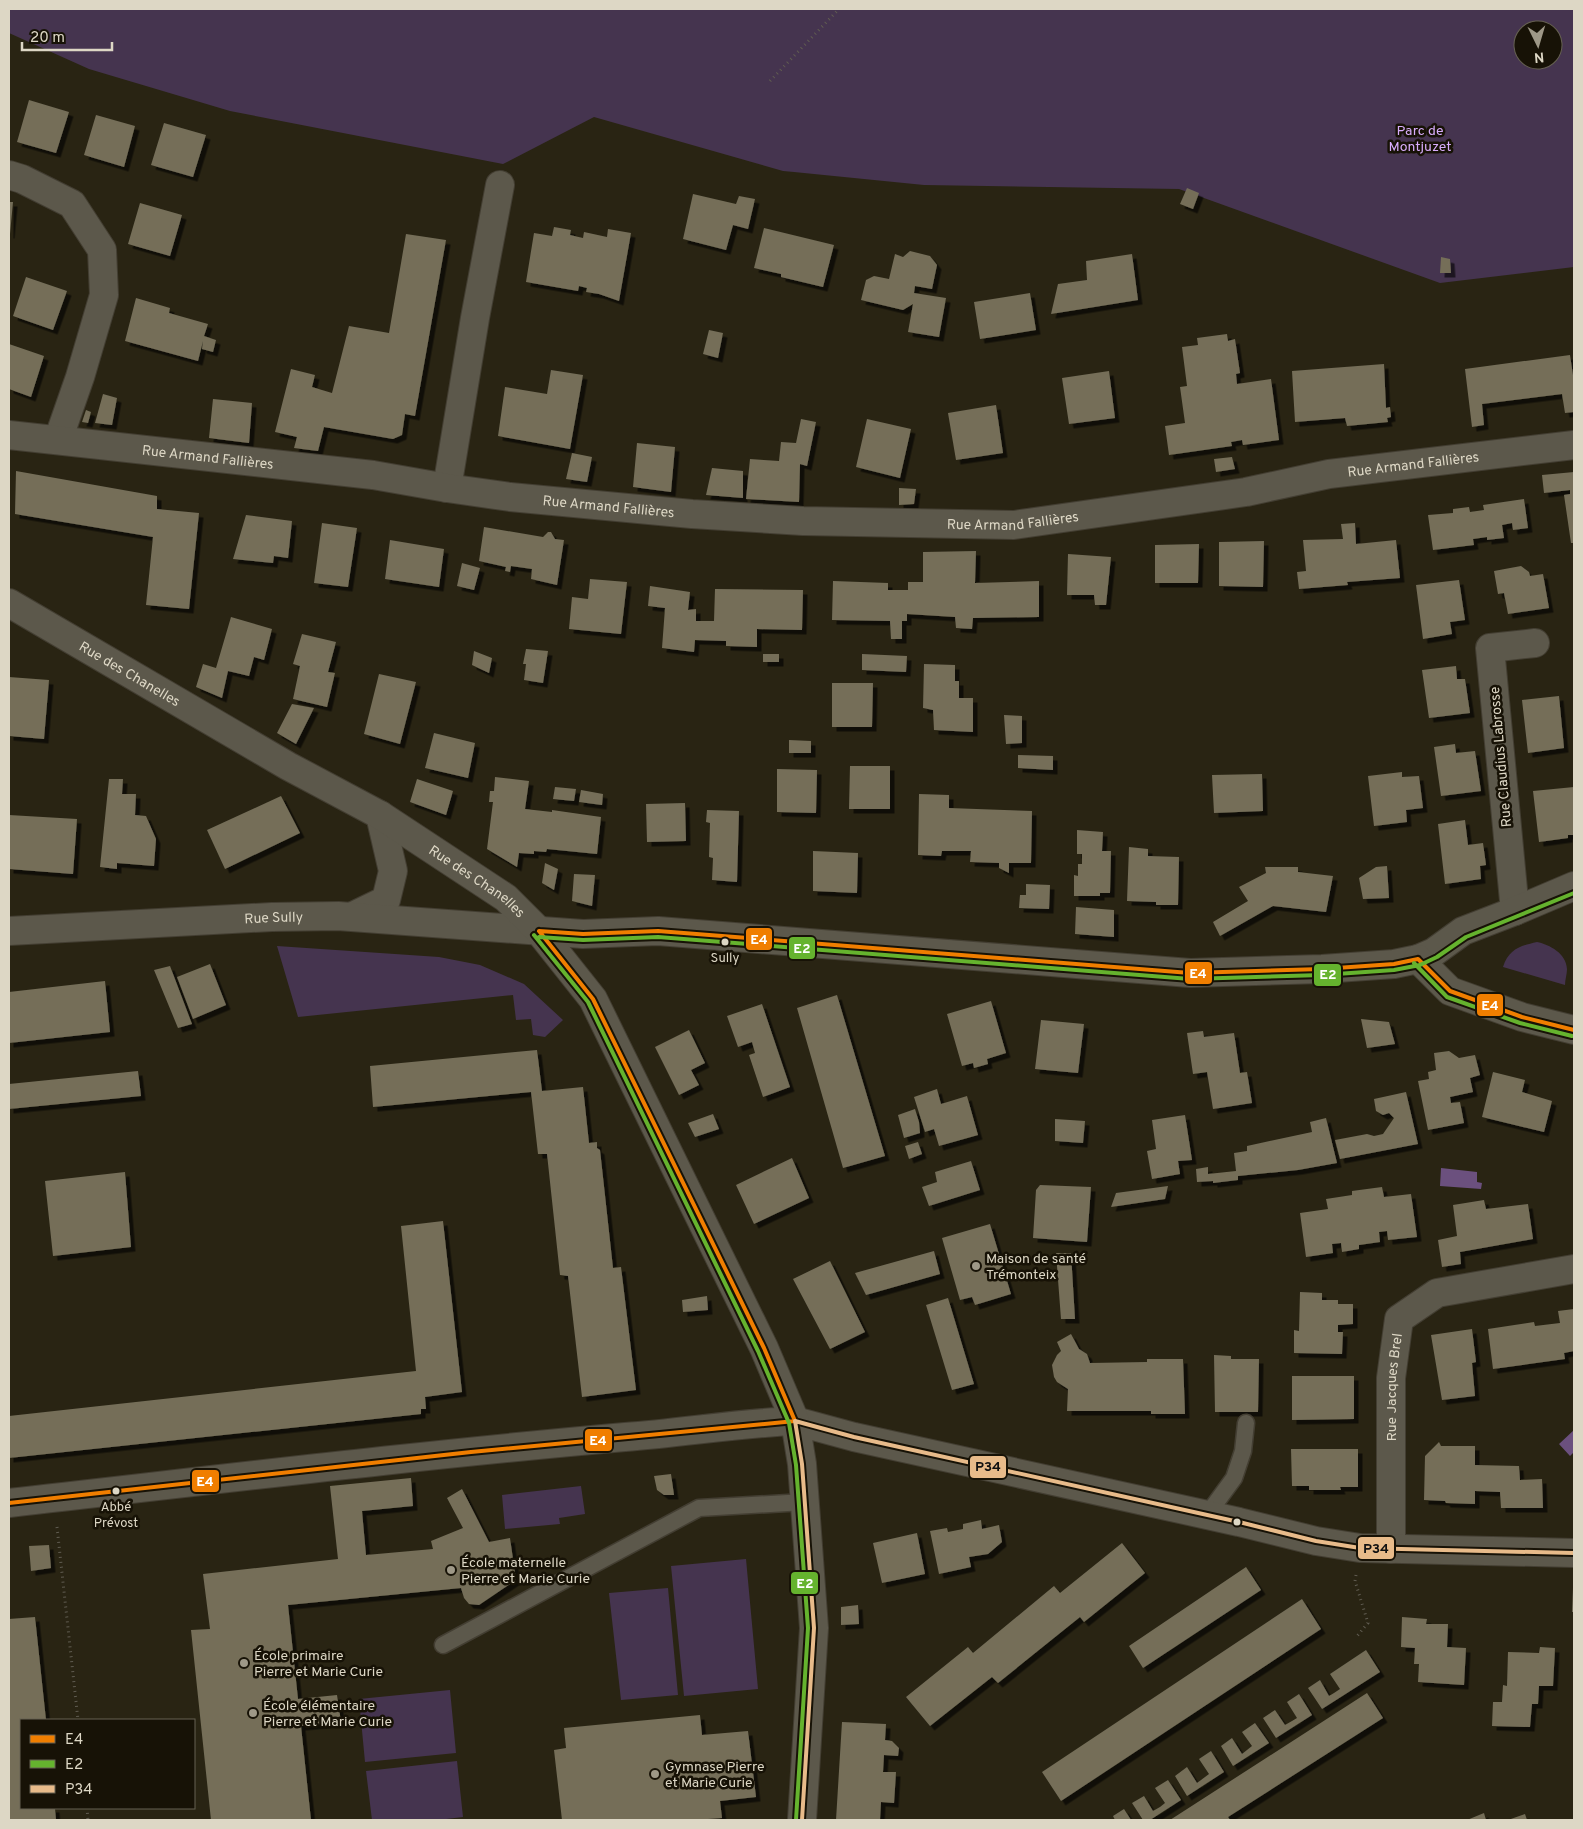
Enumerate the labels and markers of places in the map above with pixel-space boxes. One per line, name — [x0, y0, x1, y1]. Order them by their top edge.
marker: Sully — [720, 937, 730, 947]
place label: Sully — [711, 951, 740, 967]
place label: Maison de santé Trémonteix — [986, 1251, 1086, 1284]
marker: Maison de santé Trémonteix — [970, 1260, 982, 1272]
marker: Abbé Prévost — [111, 1486, 121, 1496]
place label: Abbé Prévost — [94, 1500, 138, 1532]
unlabelled marker — [1232, 1517, 1242, 1527]
place label: École maternelle Pierre et Marie Curie — [461, 1554, 590, 1588]
marker: École maternelle Pierre et Marie Curie — [445, 1564, 457, 1576]
place label: École primaire Pierre et Marie Curie — [254, 1647, 383, 1681]
marker: École primaire Pierre et Marie Curie — [238, 1657, 250, 1669]
place label: École élémentaire Pierre et Marie Curie — [263, 1697, 392, 1731]
marker: École élémentaire Pierre et Marie Curie — [247, 1707, 259, 1719]
place label: Gymnase Pierre et Marie Curie — [665, 1759, 765, 1792]
marker: Gymnase Pierre et Marie Curie — [649, 1768, 661, 1780]

